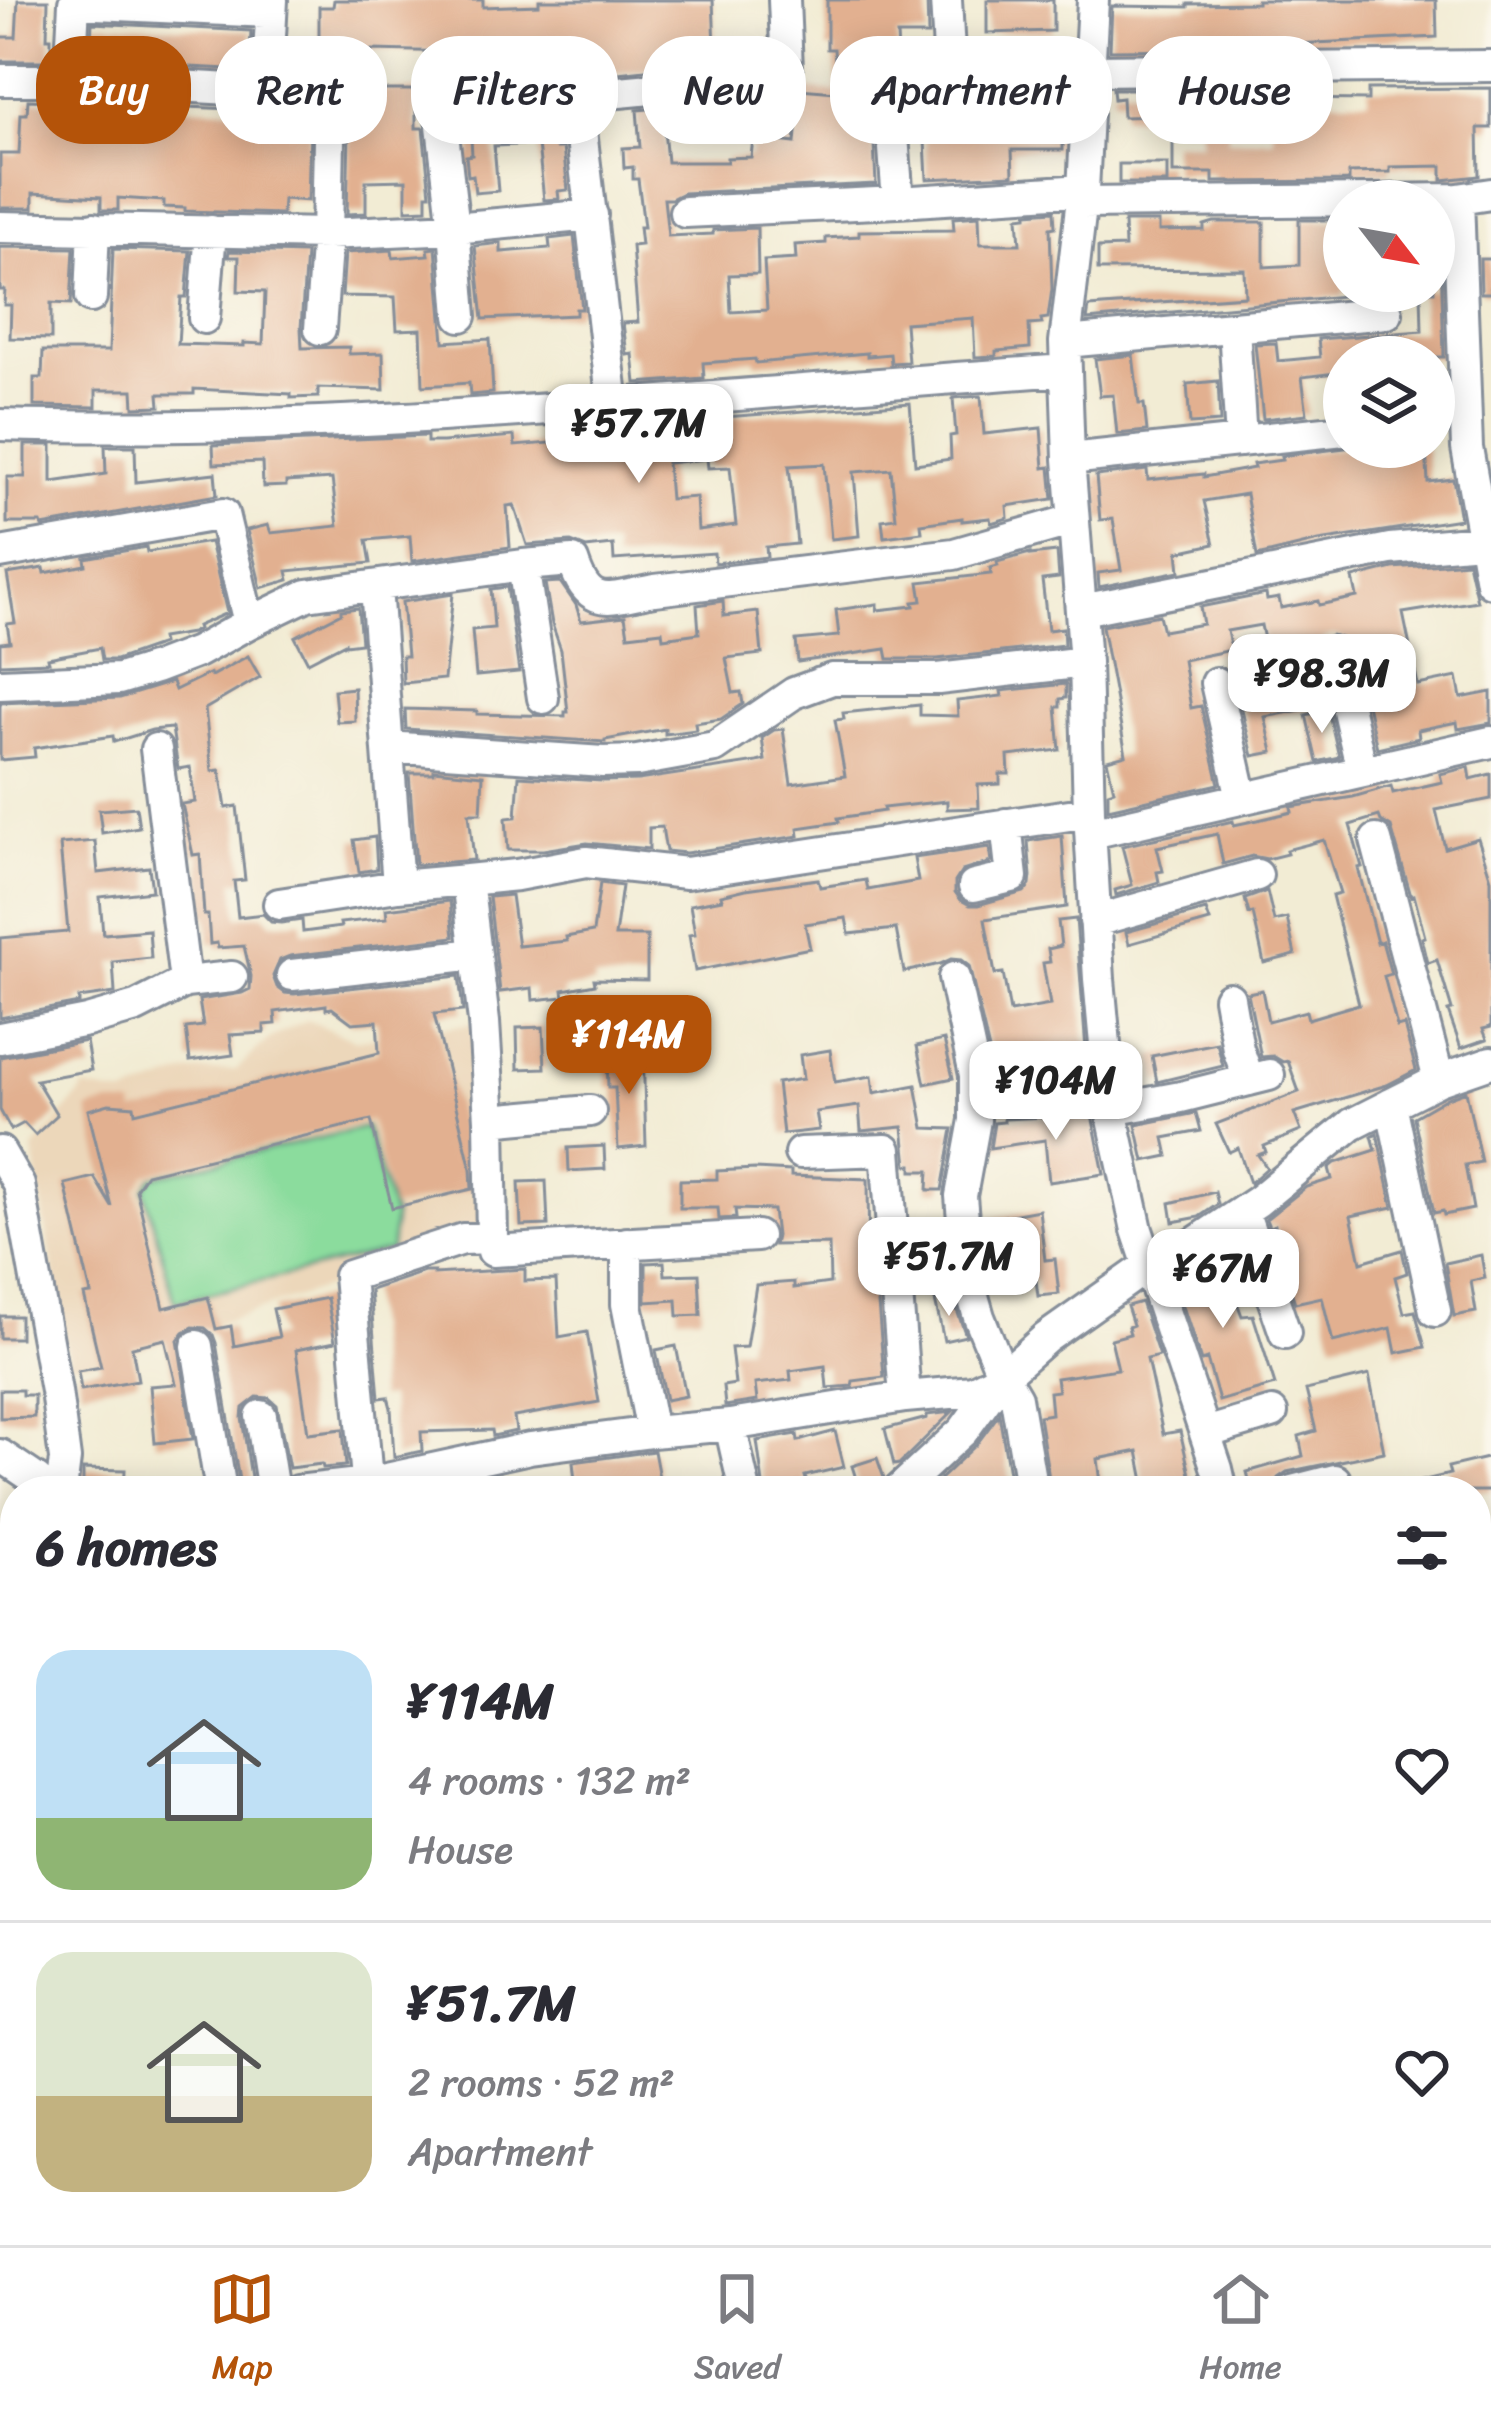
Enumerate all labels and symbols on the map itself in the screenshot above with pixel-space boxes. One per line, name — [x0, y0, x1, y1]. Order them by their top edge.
north arrow — [1323, 180, 1455, 312]
pin: ¥57.7M — [541, 384, 737, 486]
pin: ¥98.3M — [1224, 634, 1420, 736]
pin: ¥114M — [545, 995, 713, 1097]
pin: ¥104M — [972, 1041, 1140, 1143]
pin: ¥51.7M — [851, 1217, 1047, 1319]
pin: ¥67M — [1152, 1229, 1294, 1331]

